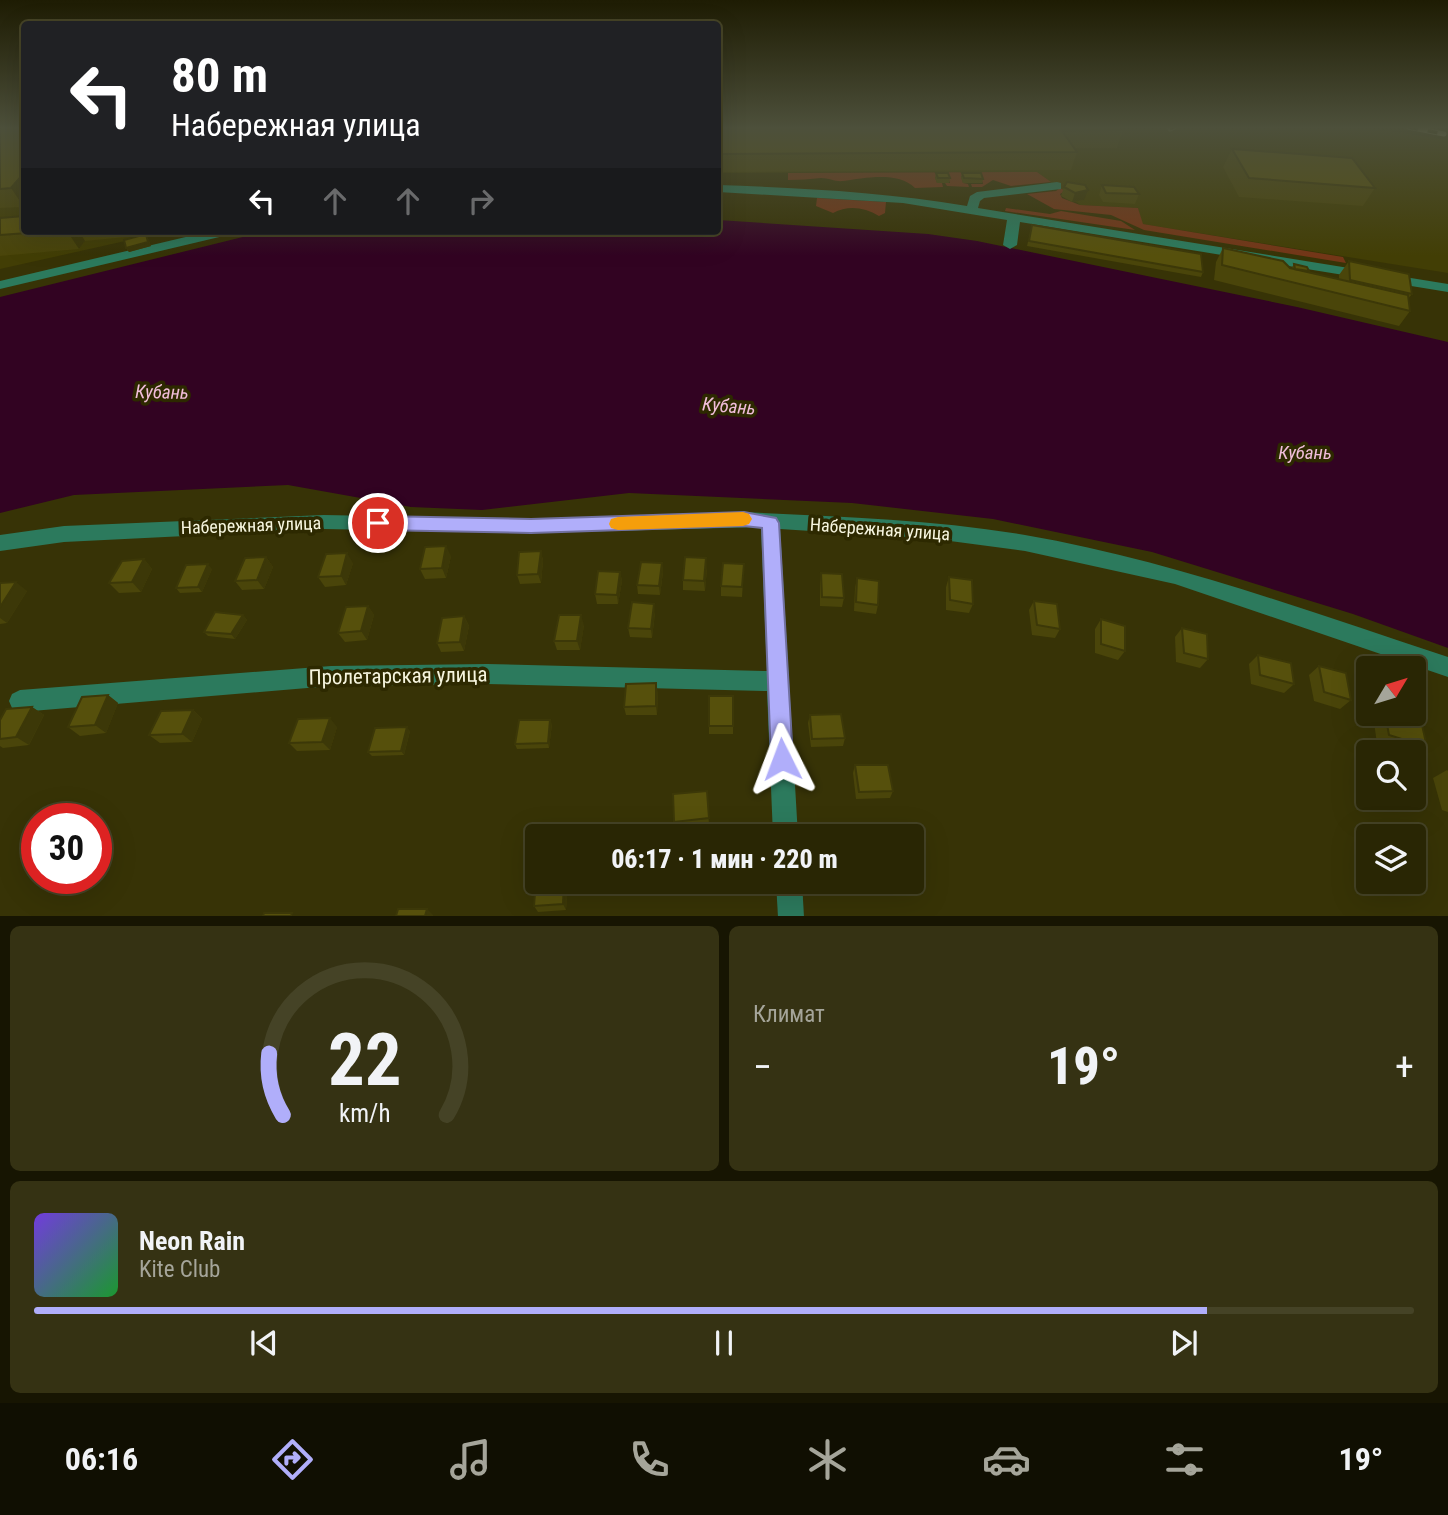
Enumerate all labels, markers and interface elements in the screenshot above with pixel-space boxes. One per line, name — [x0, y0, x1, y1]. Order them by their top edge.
text: 80 m — [171, 47, 268, 104]
icon: left — [56, 49, 147, 140]
text: Набережная улица — [171, 106, 420, 144]
icon: left — [243, 182, 281, 220]
icon: ahead — [316, 182, 354, 220]
icon: ahead — [389, 182, 427, 220]
icon: right — [462, 182, 500, 220]
water label: Кубань — [135, 380, 189, 404]
water label: Кубань — [701, 392, 757, 420]
water label: Кубань — [1278, 441, 1332, 464]
pin — [348, 493, 408, 553]
icon: arrive — [359, 504, 397, 542]
street label: Набережная улица — [181, 512, 321, 538]
street label: Набережная улица — [809, 514, 951, 544]
north arrow — [1356, 656, 1426, 726]
map controls — [1356, 656, 1426, 894]
street label: Пролетарская улица — [308, 662, 488, 690]
position arrow — [745, 722, 819, 796]
button: search — [1356, 740, 1426, 810]
speed limit sign: 30 — [21, 803, 112, 894]
button: layers — [1356, 824, 1426, 894]
text: 06:17 · 1 мин · 220 m — [611, 844, 838, 874]
text: Климат — [753, 1001, 825, 1028]
text: 22 — [328, 1017, 401, 1103]
text: 19° — [1047, 1036, 1120, 1097]
text: − — [753, 1045, 772, 1089]
text: + — [1395, 1045, 1414, 1089]
text: km/h — [339, 1098, 390, 1127]
text: Neon Rain — [139, 1226, 245, 1256]
text: Kite Club — [139, 1256, 220, 1283]
icon: previous — [245, 1324, 283, 1362]
icon: pause — [705, 1324, 743, 1362]
icon: next — [1165, 1324, 1203, 1362]
icon: directions — [268, 1435, 317, 1484]
icon: music — [446, 1435, 495, 1484]
icon: phone — [625, 1435, 674, 1484]
icon: climate — [803, 1435, 852, 1484]
icon: car — [982, 1435, 1031, 1484]
icon: filters — [1160, 1435, 1209, 1484]
text: 06:16 — [65, 1440, 138, 1478]
text: 19° — [1338, 1440, 1383, 1478]

